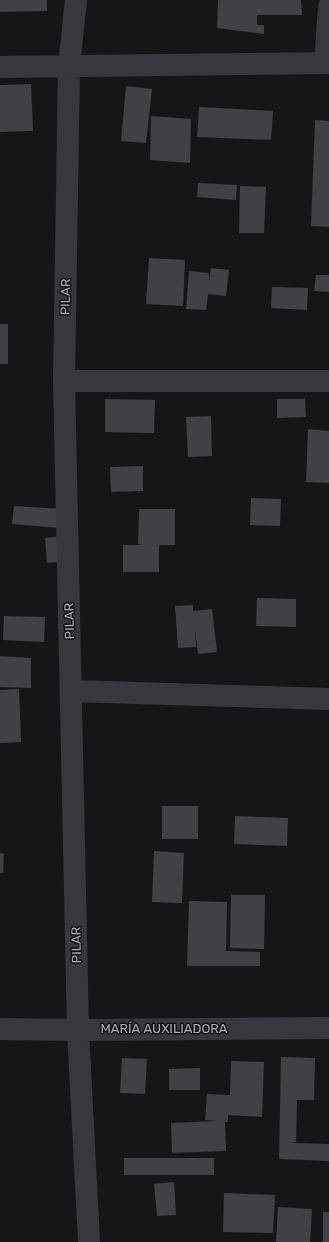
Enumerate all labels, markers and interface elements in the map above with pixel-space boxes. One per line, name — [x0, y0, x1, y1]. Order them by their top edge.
street label: PILAR — [58, 279, 74, 315]
street label: PILAR — [62, 603, 78, 639]
street label: PILAR — [69, 927, 85, 963]
street label: MARÍA AUXILIADORA — [101, 1021, 227, 1037]

